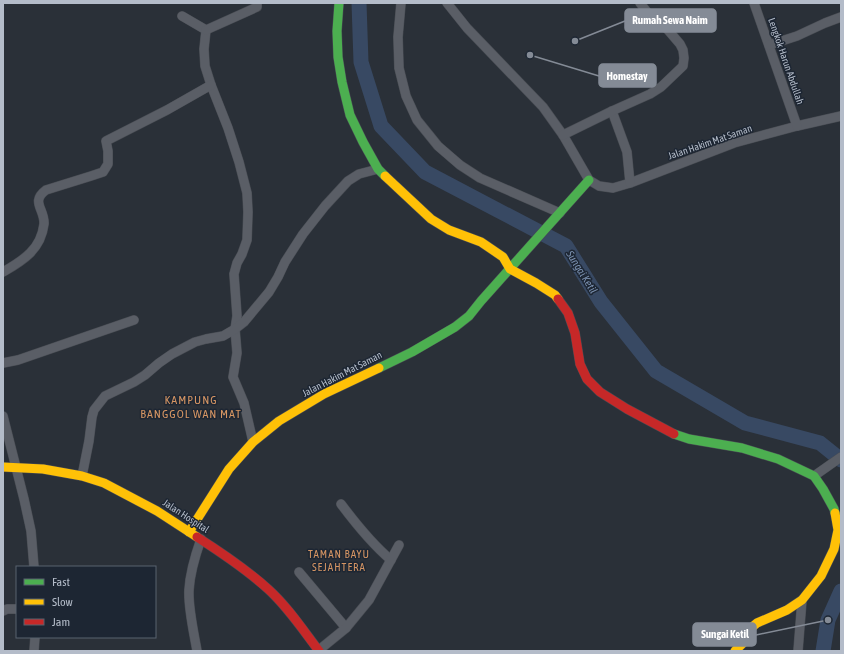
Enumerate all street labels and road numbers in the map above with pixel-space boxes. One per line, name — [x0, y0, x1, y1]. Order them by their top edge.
street label: Lengkok Harun Abdullah — [766, 16, 806, 106]
street label: Jalan Hakim Mat Saman — [667, 122, 754, 162]
street label: Jalan Hakim Mat Saman — [300, 349, 384, 399]
street label: Jalan Hospital — [161, 497, 211, 535]

